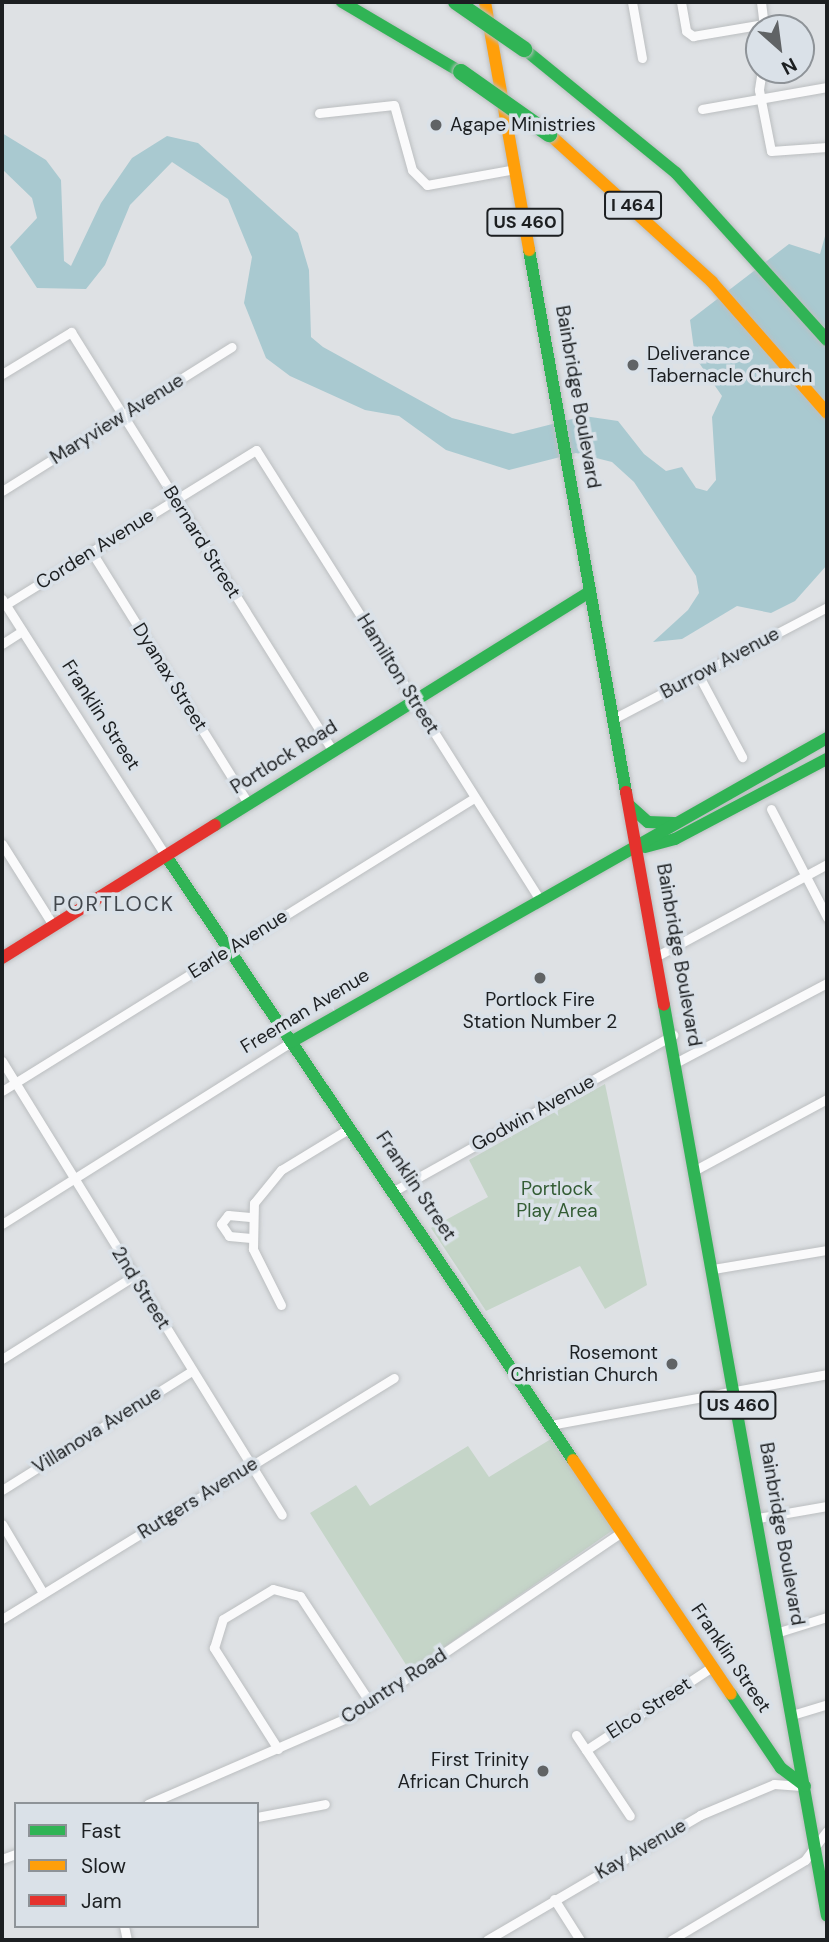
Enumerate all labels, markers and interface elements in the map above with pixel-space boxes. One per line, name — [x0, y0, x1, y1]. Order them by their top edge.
north arrow — [745, 14, 815, 84]
text: N — [777, 52, 801, 81]
place label: Agape Ministries — [450, 114, 596, 136]
marker: Agape Ministries — [428, 117, 444, 133]
road number: I 464 — [603, 190, 663, 220]
road number: US 460 — [485, 208, 565, 236]
street label: Bainbridge Boulevard — [551, 304, 605, 490]
place label: Deliverance Tabernacle Church — [647, 343, 812, 387]
marker: Deliverance Tabernacle Church — [625, 357, 641, 373]
street label: Maryview Avenue — [46, 369, 188, 469]
street label: Bernard Street — [158, 482, 246, 602]
street label: Corden Avenue — [32, 504, 158, 594]
street label: Hamilton Street — [352, 610, 444, 738]
street label: Dyanax Street — [128, 619, 212, 735]
street label: Burrow Avenue — [657, 622, 783, 704]
street label: Franklin Street — [57, 656, 145, 774]
street label: Portlock Road — [226, 715, 342, 799]
street label: Bainbridge Boulevard — [652, 862, 706, 1048]
district label: PORTLOCK — [54, 891, 174, 917]
street label: Earle Avenue — [184, 904, 292, 984]
street label: Freeman Avenue — [236, 964, 374, 1058]
marker: Portlock Fire Station Number 2 — [532, 970, 548, 986]
place label: Portlock Fire Station Number 2 — [463, 989, 617, 1033]
street label: Godwin Avenue — [467, 1070, 599, 1156]
street label: Franklin Street — [371, 1127, 461, 1245]
park label: Portlock Play Area — [516, 1178, 598, 1222]
street label: 2nd Street — [107, 1243, 175, 1333]
place label: Rosemont Christian Church — [511, 1342, 658, 1386]
marker: Rosemont Christian Church — [664, 1356, 680, 1372]
street label: Villanova Avenue — [29, 1381, 165, 1479]
road number: US 460 — [698, 1390, 778, 1420]
street label: Bainbridge Boulevard — [755, 1441, 809, 1627]
street label: Rutgers Avenue — [134, 1452, 262, 1544]
street label: Franklin Street — [686, 1599, 776, 1717]
street label: Country Road — [337, 1643, 451, 1729]
street label: Elco Street — [603, 1672, 695, 1744]
place label: First Trinity African Church — [398, 1749, 529, 1793]
marker: First Trinity African Church — [535, 1763, 551, 1779]
legend — [14, 1802, 259, 1928]
street label: Kay Avenue — [592, 1814, 690, 1884]
text: Fast — [81, 1817, 121, 1845]
text: Slow — [81, 1852, 126, 1880]
text: Jam — [81, 1887, 122, 1915]

